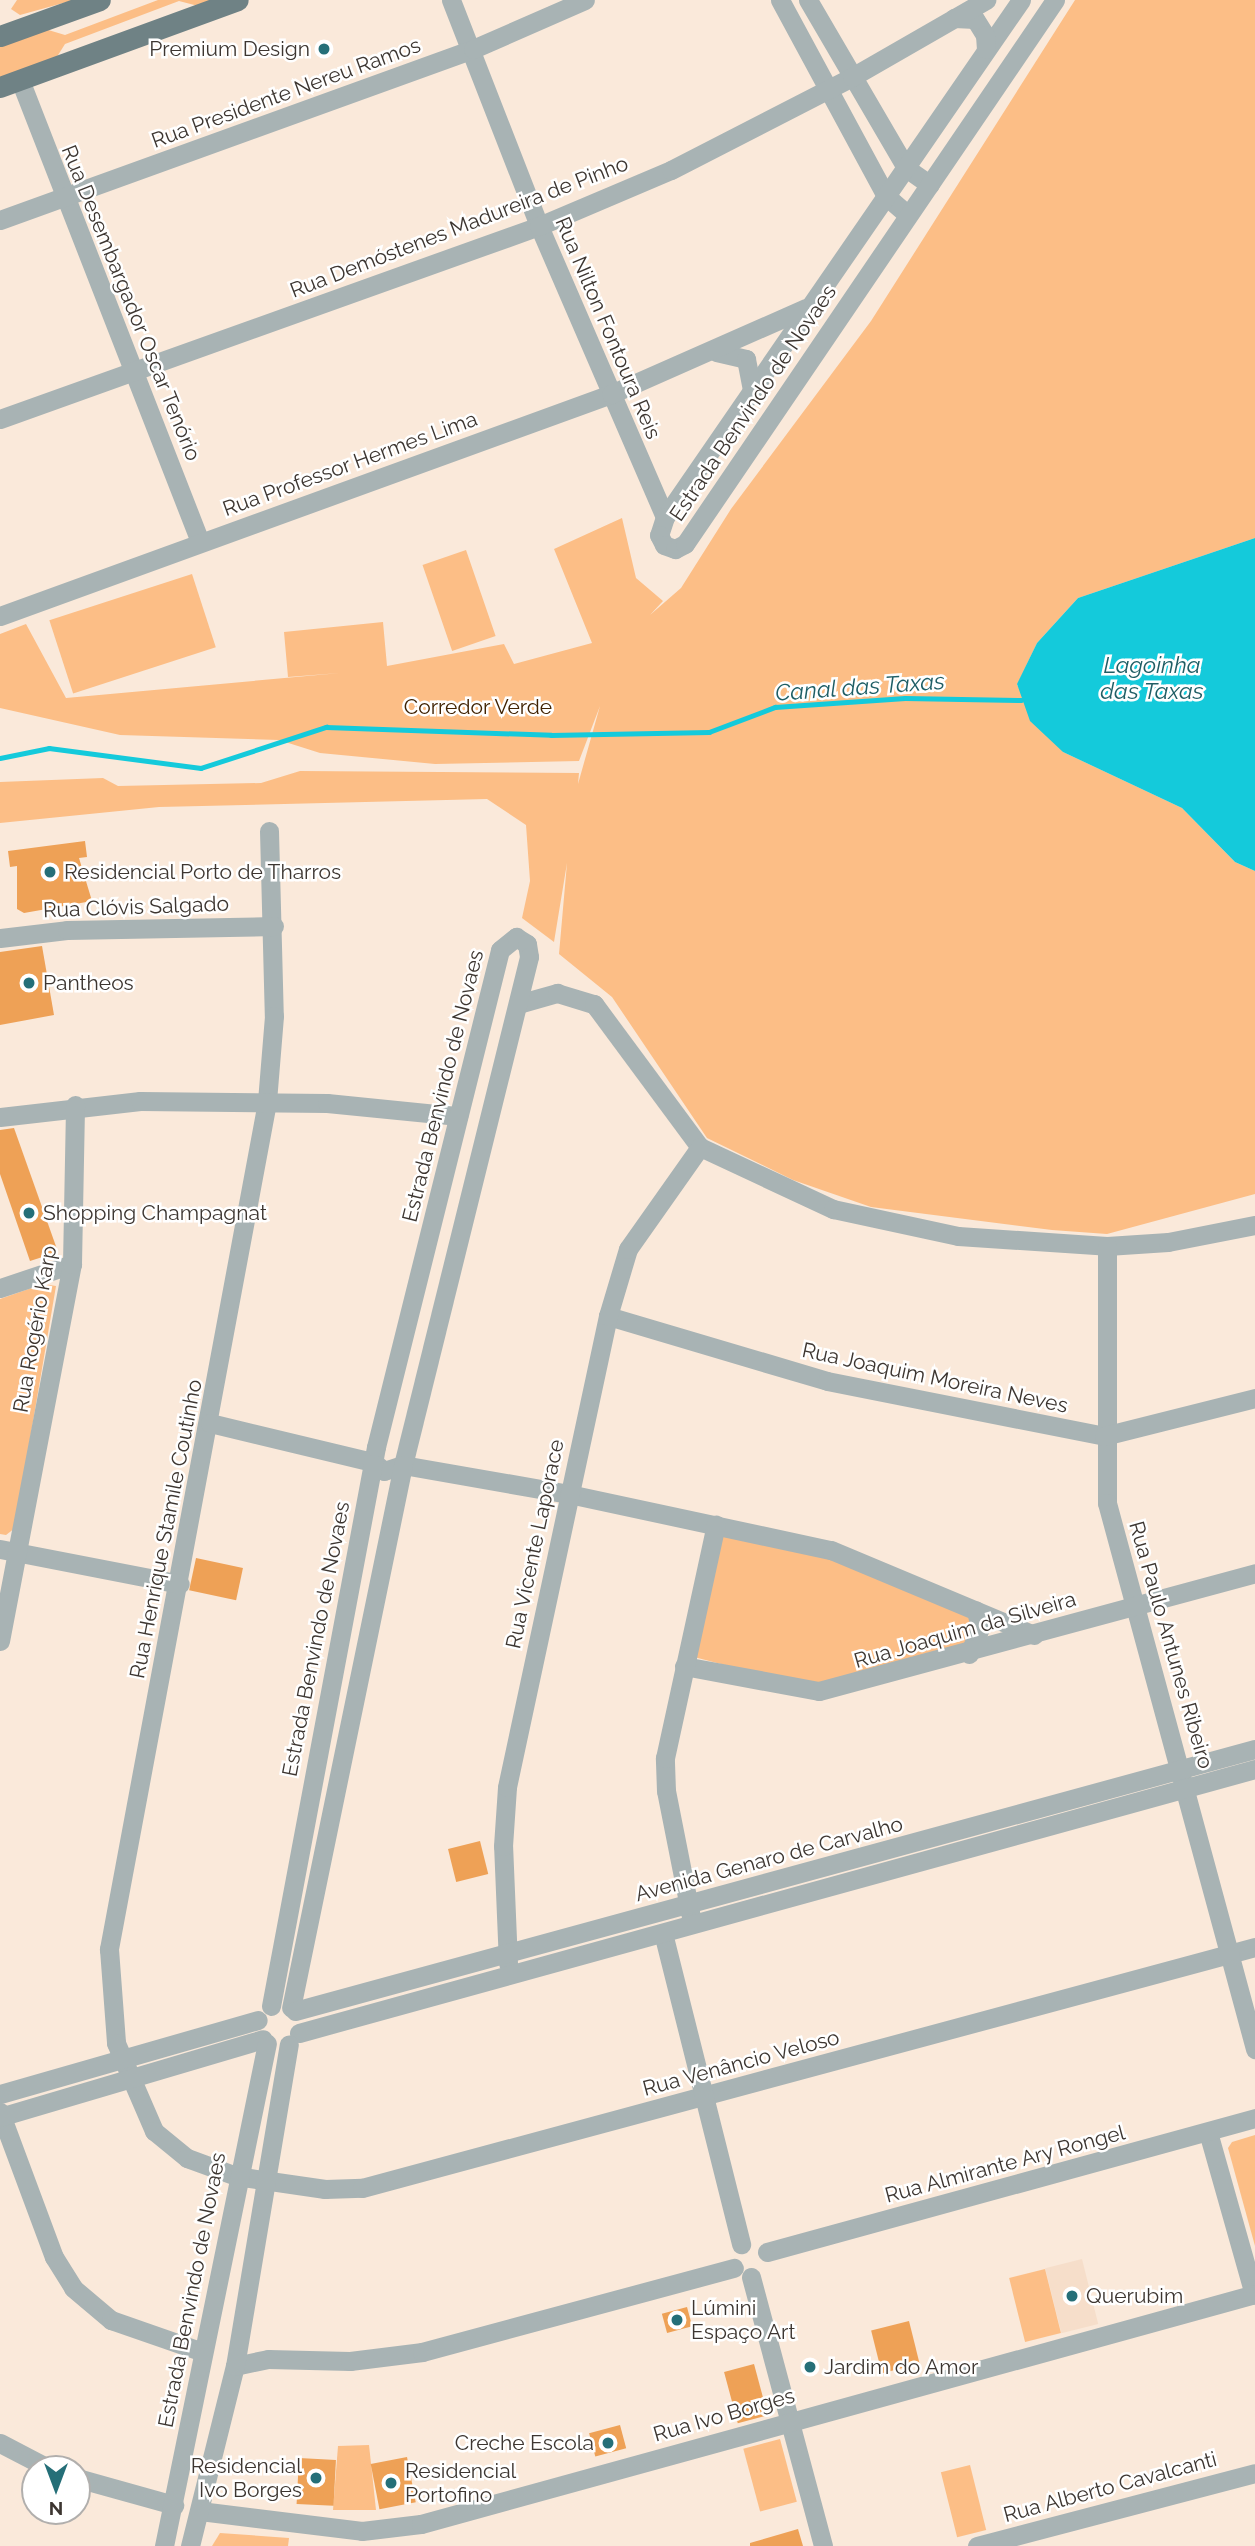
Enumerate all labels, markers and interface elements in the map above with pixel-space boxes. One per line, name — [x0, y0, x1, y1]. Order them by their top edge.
street label: Rua Presidente Nereu Ramos — [148, 33, 424, 153]
place label: Premium Design — [149, 36, 310, 62]
marker: Premium Design — [316, 41, 332, 57]
street label: Rua Desembargador Oscar Tenório — [56, 141, 206, 465]
street label: Rua Demóstenes Madureira de Pinho — [286, 151, 632, 303]
street label: Rua Nilton Fontoura Reis — [550, 213, 666, 443]
street label: Estrada Benvindo de Novaes — [664, 280, 842, 526]
street label: Rua Professor Hermes Lima — [219, 406, 481, 522]
water label: Lagoinha das Taxas — [1100, 651, 1204, 705]
water label: Canal das Taxas — [774, 667, 946, 707]
park label: Corredor Verde — [403, 694, 553, 720]
place label: Residencial Porto de Tharros — [64, 859, 342, 885]
marker: Residencial Porto de Tharros — [42, 864, 58, 880]
street label: Rua Clóvis Salgado — [43, 891, 229, 923]
street label: Estrada Benvindo de Novaes — [397, 947, 489, 1225]
place label: Pantheos — [43, 970, 134, 996]
marker: Pantheos — [21, 975, 37, 991]
place label: Shopping Champagnat — [43, 1200, 267, 1226]
marker: Shopping Champagnat — [21, 1205, 37, 1221]
street label: Rua Rogério Karp — [8, 1244, 62, 1414]
street label: Rua Joaquim Moreira Neves — [800, 1337, 1070, 1419]
street label: Rua Henrique Stamile Coutinho — [125, 1377, 207, 1681]
street label: Rua Vicente Laporace — [500, 1437, 570, 1651]
street label: Estrada Benvindo de Novaes — [277, 1499, 355, 1779]
street label: Rua Paulo Antunes Ribeiro — [1124, 1518, 1218, 1772]
street label: Rua Joaquim da Silveira — [851, 1586, 1079, 1674]
street label: Avenida Genaro de Carvalho — [632, 1811, 906, 1907]
street label: Rua Venâncio Veloso — [639, 2024, 843, 2102]
street label: Rua Almirante Ary Rongel — [881, 2120, 1129, 2208]
street label: Estrada Benvindo de Novaes — [153, 2150, 231, 2430]
place label: Querubim — [1086, 2283, 1183, 2309]
marker: Querubim — [1064, 2288, 1080, 2304]
place label: Lúmini Espaço Art — [691, 2295, 796, 2345]
marker: Lúmini Espaço Art — [669, 2312, 685, 2328]
place label: Jardim do Amor — [824, 2354, 979, 2380]
marker: Jardim do Amor — [802, 2359, 818, 2375]
street label: Rua Ivo Borges — [650, 2383, 798, 2447]
place label: Creche Escola — [455, 2430, 594, 2456]
marker: Creche Escola — [600, 2435, 616, 2451]
street label: Rua Alberto Cavalcanti — [1000, 2446, 1220, 2528]
place label: Residencial Ivo Borges — [191, 2453, 302, 2503]
north arrow — [21, 2455, 91, 2525]
place label: Residencial Portofino — [405, 2458, 516, 2508]
marker: Residencial Ivo Borges — [308, 2470, 324, 2486]
marker: Residencial Portofino — [383, 2475, 399, 2491]
text: N — [49, 2498, 63, 2520]

